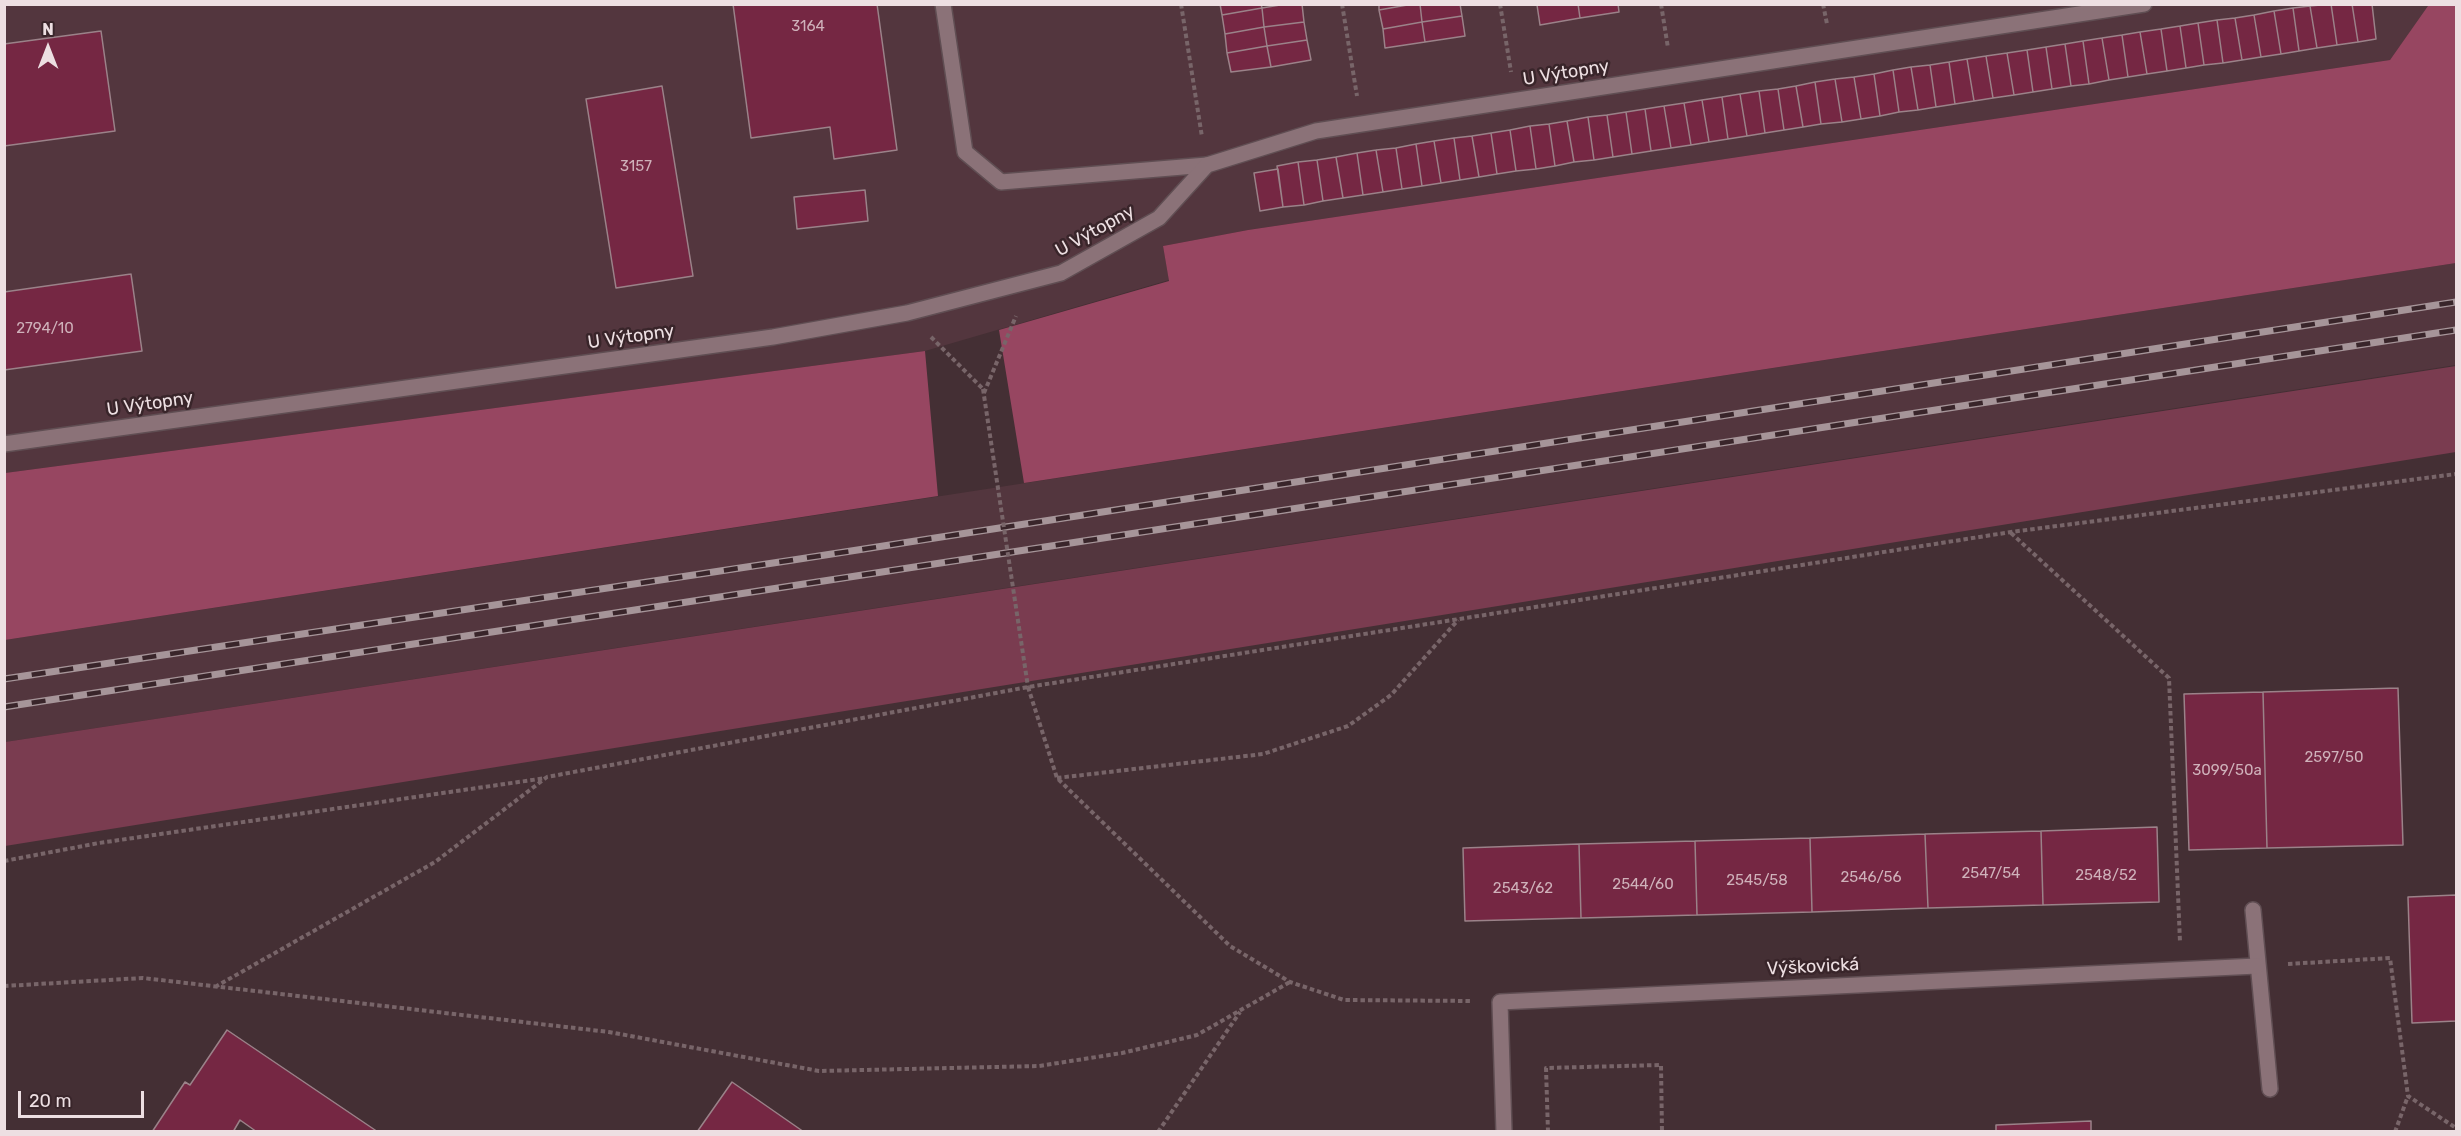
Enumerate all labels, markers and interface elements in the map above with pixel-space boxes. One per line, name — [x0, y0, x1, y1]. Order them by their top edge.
north arrow — [18, 18, 78, 78]
house number: 3164 — [791, 18, 825, 36]
text: N — [42, 20, 54, 39]
street label: U Výtopny — [1521, 56, 1611, 90]
house number: 3157 — [620, 158, 652, 176]
street label: U Výtopny — [1052, 200, 1138, 262]
house number: 2794/10 — [16, 320, 74, 338]
street label: U Výtopny — [586, 320, 676, 354]
street label: U Výtopny — [105, 387, 195, 421]
house number: 2597/50 — [2305, 749, 2363, 767]
house number: 3099/50a — [2192, 762, 2262, 780]
house number: 2547/54 — [1962, 865, 2020, 883]
house number: 2548/52 — [2075, 867, 2137, 885]
house number: 2546/56 — [1840, 869, 1902, 887]
house number: 2545/58 — [1726, 872, 1788, 890]
house number: 2544/60 — [1612, 876, 1674, 894]
house number: 2543/62 — [1493, 880, 1553, 898]
street label: Výškovická — [1766, 954, 1860, 980]
scale bar — [21, 1079, 147, 1117]
text: 20 m — [29, 1090, 71, 1112]

